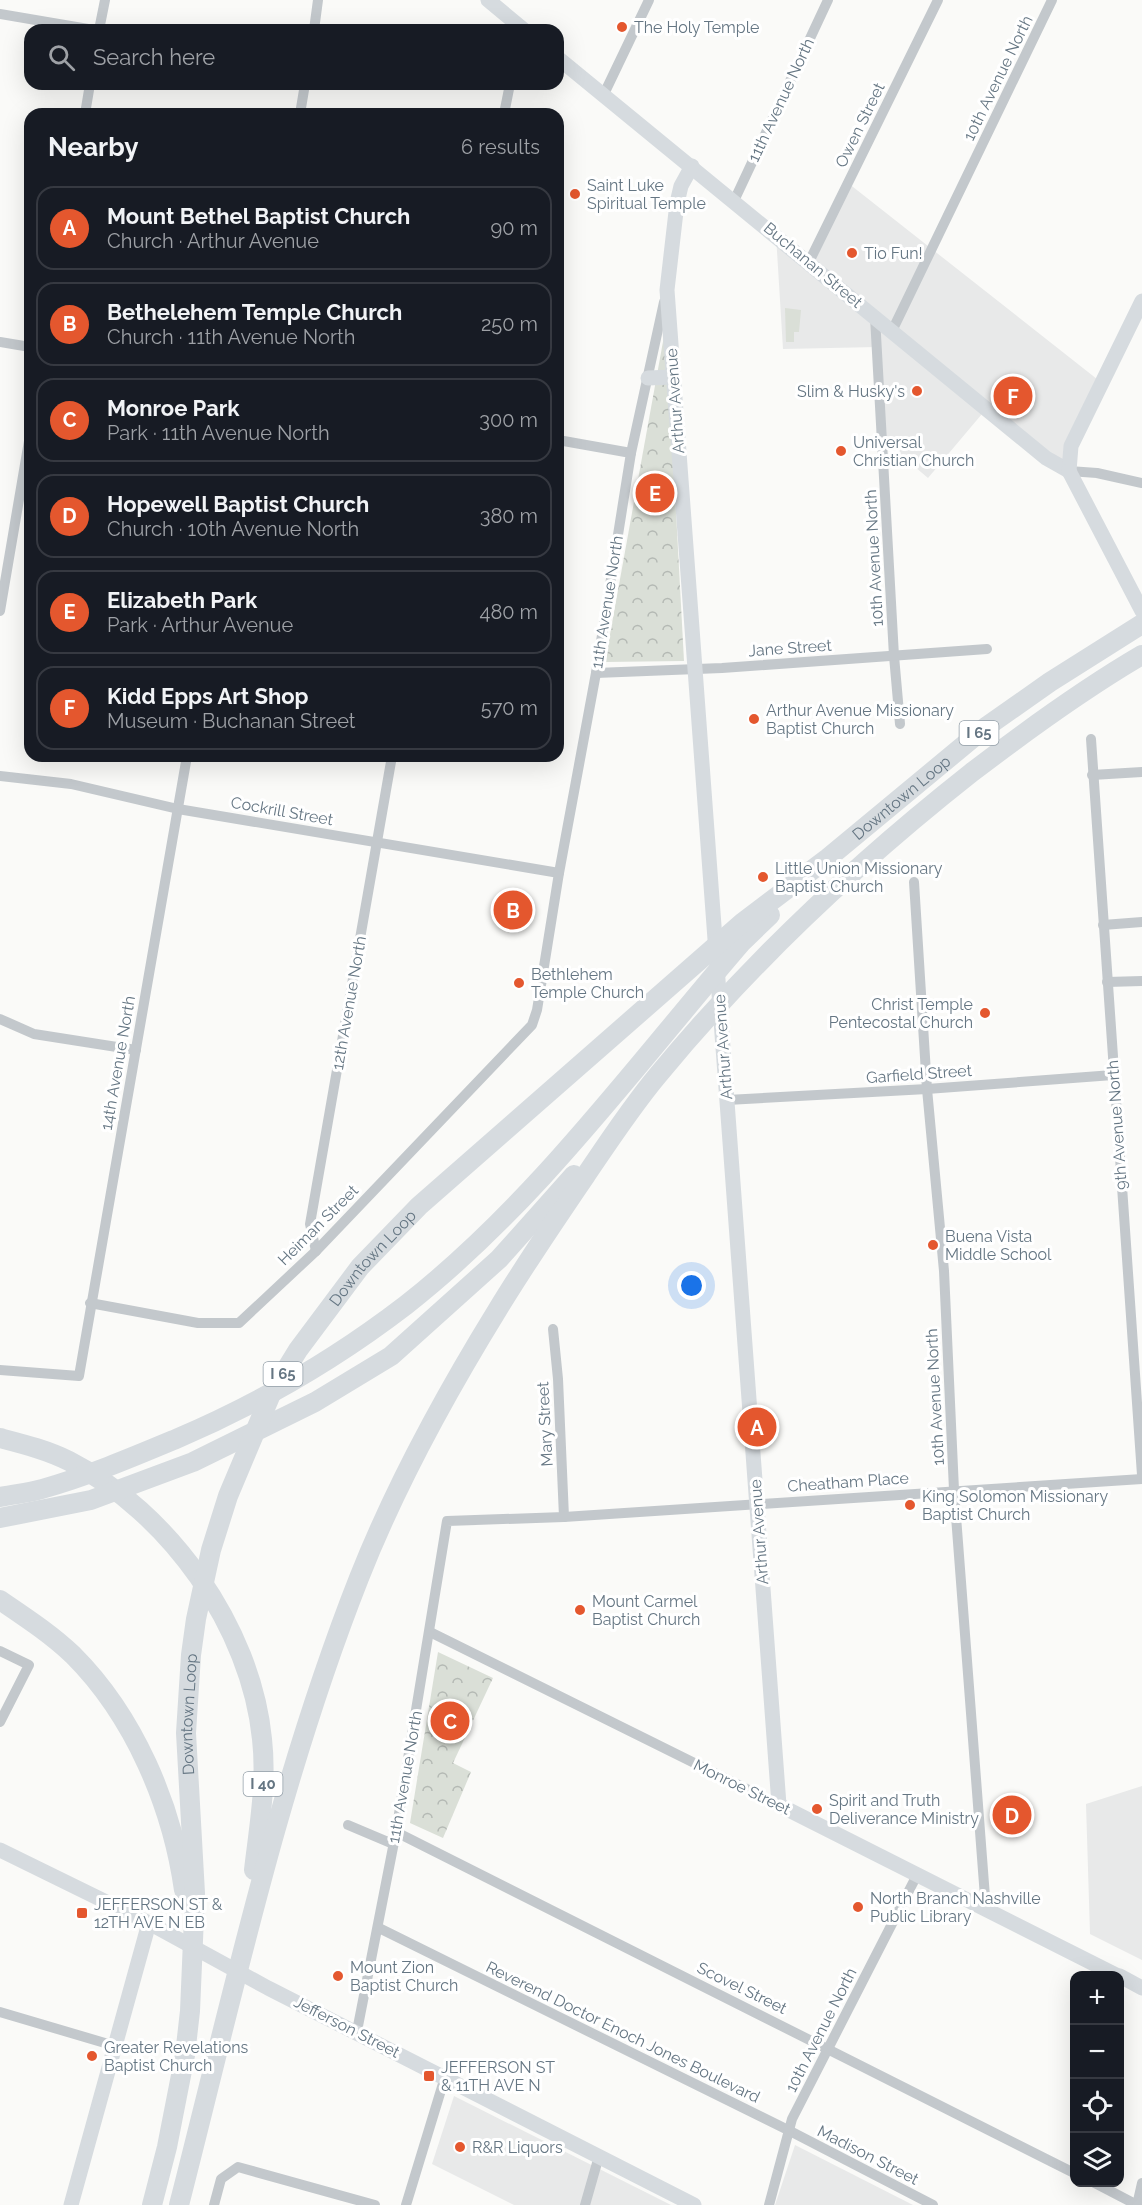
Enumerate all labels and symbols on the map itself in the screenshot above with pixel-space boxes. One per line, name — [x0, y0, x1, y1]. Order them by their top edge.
street label: 10th Avenue North — [959, 12, 1037, 144]
place label: The Holy Temple — [634, 18, 759, 37]
marker: The Holy Temple — [615, 20, 629, 34]
street label: 11th Avenue North — [744, 35, 818, 165]
street label: Owen Street — [831, 79, 889, 170]
place label: Saint Luke Spiritual Temple — [587, 176, 706, 213]
marker: Saint Luke Spiritual Temple — [568, 187, 582, 201]
street label: Buchanan Street — [760, 218, 867, 312]
place label: Tio Fun! — [864, 244, 923, 263]
marker: Tio Fun! — [845, 246, 859, 260]
street label: Arthur Avenue — [662, 348, 688, 454]
pin: F — [994, 374, 1032, 418]
place label: Slim & Husky's — [797, 382, 905, 401]
marker: Slim & Husky's — [910, 384, 924, 398]
place label: Universal Christian Church — [853, 433, 974, 470]
marker: Universal Christian Church — [834, 444, 848, 458]
pin: E — [636, 470, 674, 516]
street label: 10th Avenue North — [861, 489, 887, 627]
street label: 11th Avenue North — [587, 534, 627, 670]
street label: Jane Street — [748, 636, 833, 660]
place label: Arthur Avenue Missionary Baptist Church — [766, 701, 954, 738]
marker: Arthur Avenue Missionary Baptist Church — [747, 712, 761, 726]
road number: I 65 — [960, 721, 998, 745]
street label: Downtown Loop — [848, 751, 954, 844]
street label: Cockrill Street — [229, 793, 335, 829]
place label: Little Union Missionary Baptist Church — [775, 859, 943, 896]
marker: Little Union Missionary Baptist Church — [756, 870, 770, 884]
pin: B — [494, 888, 532, 932]
street label: 12th Avenue North — [328, 935, 370, 1071]
place label: Bethlehem Temple Church — [531, 965, 644, 1002]
marker: Bethlehem Temple Church — [512, 976, 526, 990]
street label: 14th Avenue North — [97, 994, 139, 1132]
street label: Arthur Avenue — [710, 994, 736, 1100]
place label: Christ Temple Pentecostal Church — [829, 995, 973, 1032]
marker: Christ Temple Pentecostal Church — [978, 1006, 992, 1020]
street label: 9th Avenue North — [1103, 1060, 1131, 1190]
street label: Garfield Street — [865, 1061, 973, 1087]
street label: Heiman Street — [274, 1180, 363, 1269]
street label: Downtown Loop — [325, 1206, 420, 1309]
place label: Buena Vista Middle School — [945, 1227, 1052, 1264]
marker: Buena Vista Middle School — [926, 1238, 940, 1252]
your location — [677, 1271, 706, 1300]
street label: 10th Avenue North — [922, 1328, 948, 1466]
road number: I 65 — [264, 1362, 302, 1386]
street label: Mary Street — [533, 1380, 557, 1467]
pin: A — [738, 1404, 777, 1450]
street label: Cheatham Place — [787, 1468, 909, 1496]
street label: Arthur Avenue — [746, 1479, 772, 1585]
place label: King Solomon Missionary Baptist Church — [922, 1487, 1108, 1524]
marker: King Solomon Missionary Baptist Church — [903, 1498, 917, 1512]
place label: Mount Carmel Baptist Church — [592, 1592, 700, 1629]
marker: Mount Carmel Baptist Church — [573, 1603, 587, 1617]
street label: Downtown Loop — [176, 1653, 201, 1776]
pin: C — [430, 1698, 470, 1744]
street label: 11th Avenue North — [384, 1709, 426, 1845]
street label: Monroe Street — [690, 1755, 794, 1819]
road number: I 40 — [244, 1772, 282, 1796]
place label: Spirit and Truth Deliverance Ministry — [829, 1791, 979, 1828]
pin: D — [992, 1792, 1032, 1838]
marker: Spirit and Truth Deliverance Ministry — [810, 1802, 824, 1816]
place label: North Branch Nashville Public Library — [870, 1889, 1041, 1926]
place label: JEFFERSON ST & 12TH AVE N EB — [94, 1895, 223, 1932]
marker: North Branch Nashville Public Library — [851, 1900, 865, 1914]
marker: JEFFERSON ST & 12TH AVE N EB — [75, 1906, 89, 1920]
street label: Reverend Doctor Enoch Jones Boulevard — [483, 1957, 763, 2107]
place label: Mount Zion Baptist Church — [350, 1958, 458, 1995]
street label: Scovel Street — [694, 1958, 791, 2018]
street label: 10th Avenue North — [781, 1965, 861, 2095]
marker: Mount Zion Baptist Church — [331, 1969, 345, 1983]
street label: Jefferson Street — [291, 1992, 404, 2062]
place label: Greater Revelations Baptist Church — [104, 2038, 248, 2075]
marker: Greater Revelations Baptist Church — [85, 2049, 99, 2063]
place label: JEFFERSON ST & 11TH AVE N — [441, 2058, 555, 2095]
marker: JEFFERSON ST & 11TH AVE N — [422, 2069, 436, 2083]
street label: Madison Street — [814, 2121, 922, 2189]
place label: R&R Liquors — [472, 2138, 563, 2157]
marker: R&R Liquors — [453, 2140, 467, 2154]

